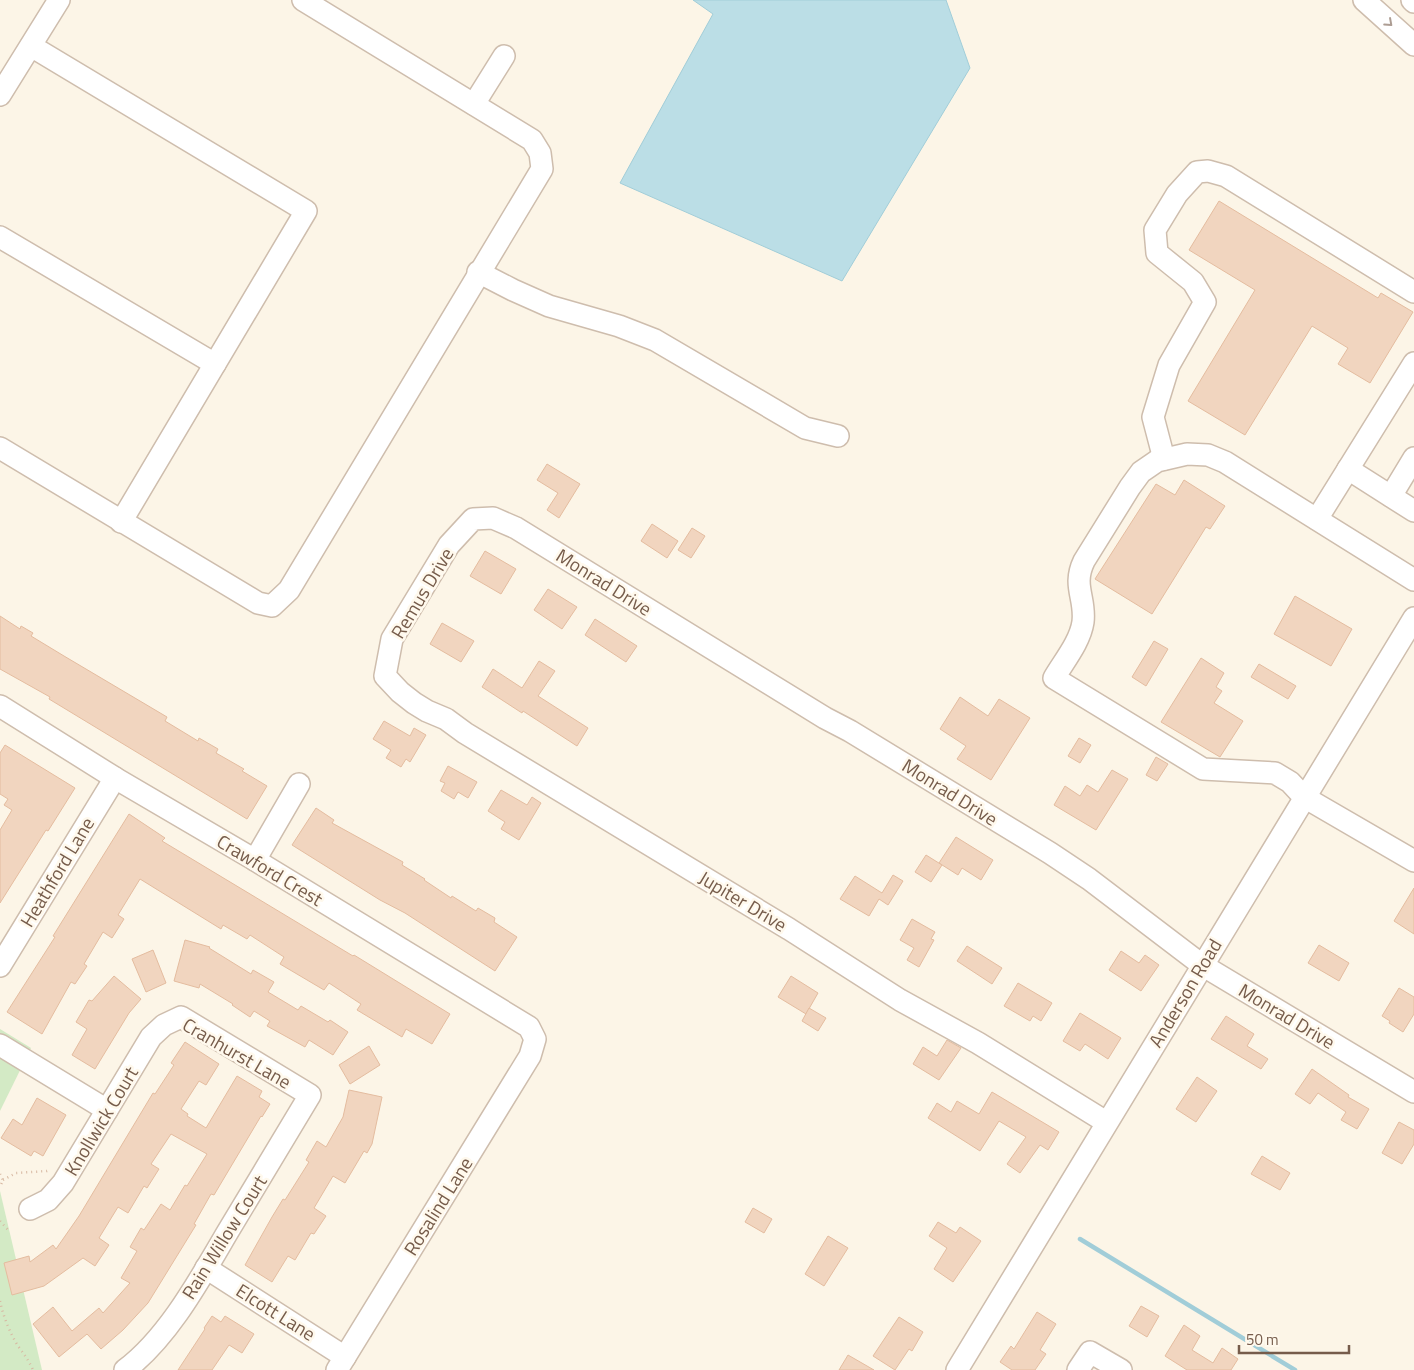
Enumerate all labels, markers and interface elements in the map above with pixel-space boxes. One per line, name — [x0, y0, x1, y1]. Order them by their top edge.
one-way arrow — [1383, 17, 1392, 26]
street label: Monrad Drive — [551, 541, 658, 622]
street label: Remus Drive — [383, 542, 460, 644]
street label: Monrad Drive — [897, 751, 1004, 832]
street label: Heathford Lane — [12, 811, 101, 932]
street label: Crawford Crest — [212, 826, 329, 913]
street label: Jupiter Drive — [694, 863, 793, 938]
street label: Anderson Road — [1141, 933, 1228, 1053]
street label: Monrad Drive — [1234, 975, 1341, 1056]
street label: Cranhurst Lane — [177, 1010, 297, 1096]
street label: Knollwick Court — [56, 1060, 145, 1181]
street label: Rosalind Lane — [396, 1151, 479, 1261]
street label: Rain Willow Court — [174, 1169, 274, 1304]
street label: Elcott Lane — [231, 1276, 322, 1347]
scale bar — [1239, 1322, 1349, 1354]
text: 50 m — [1246, 1328, 1279, 1351]

